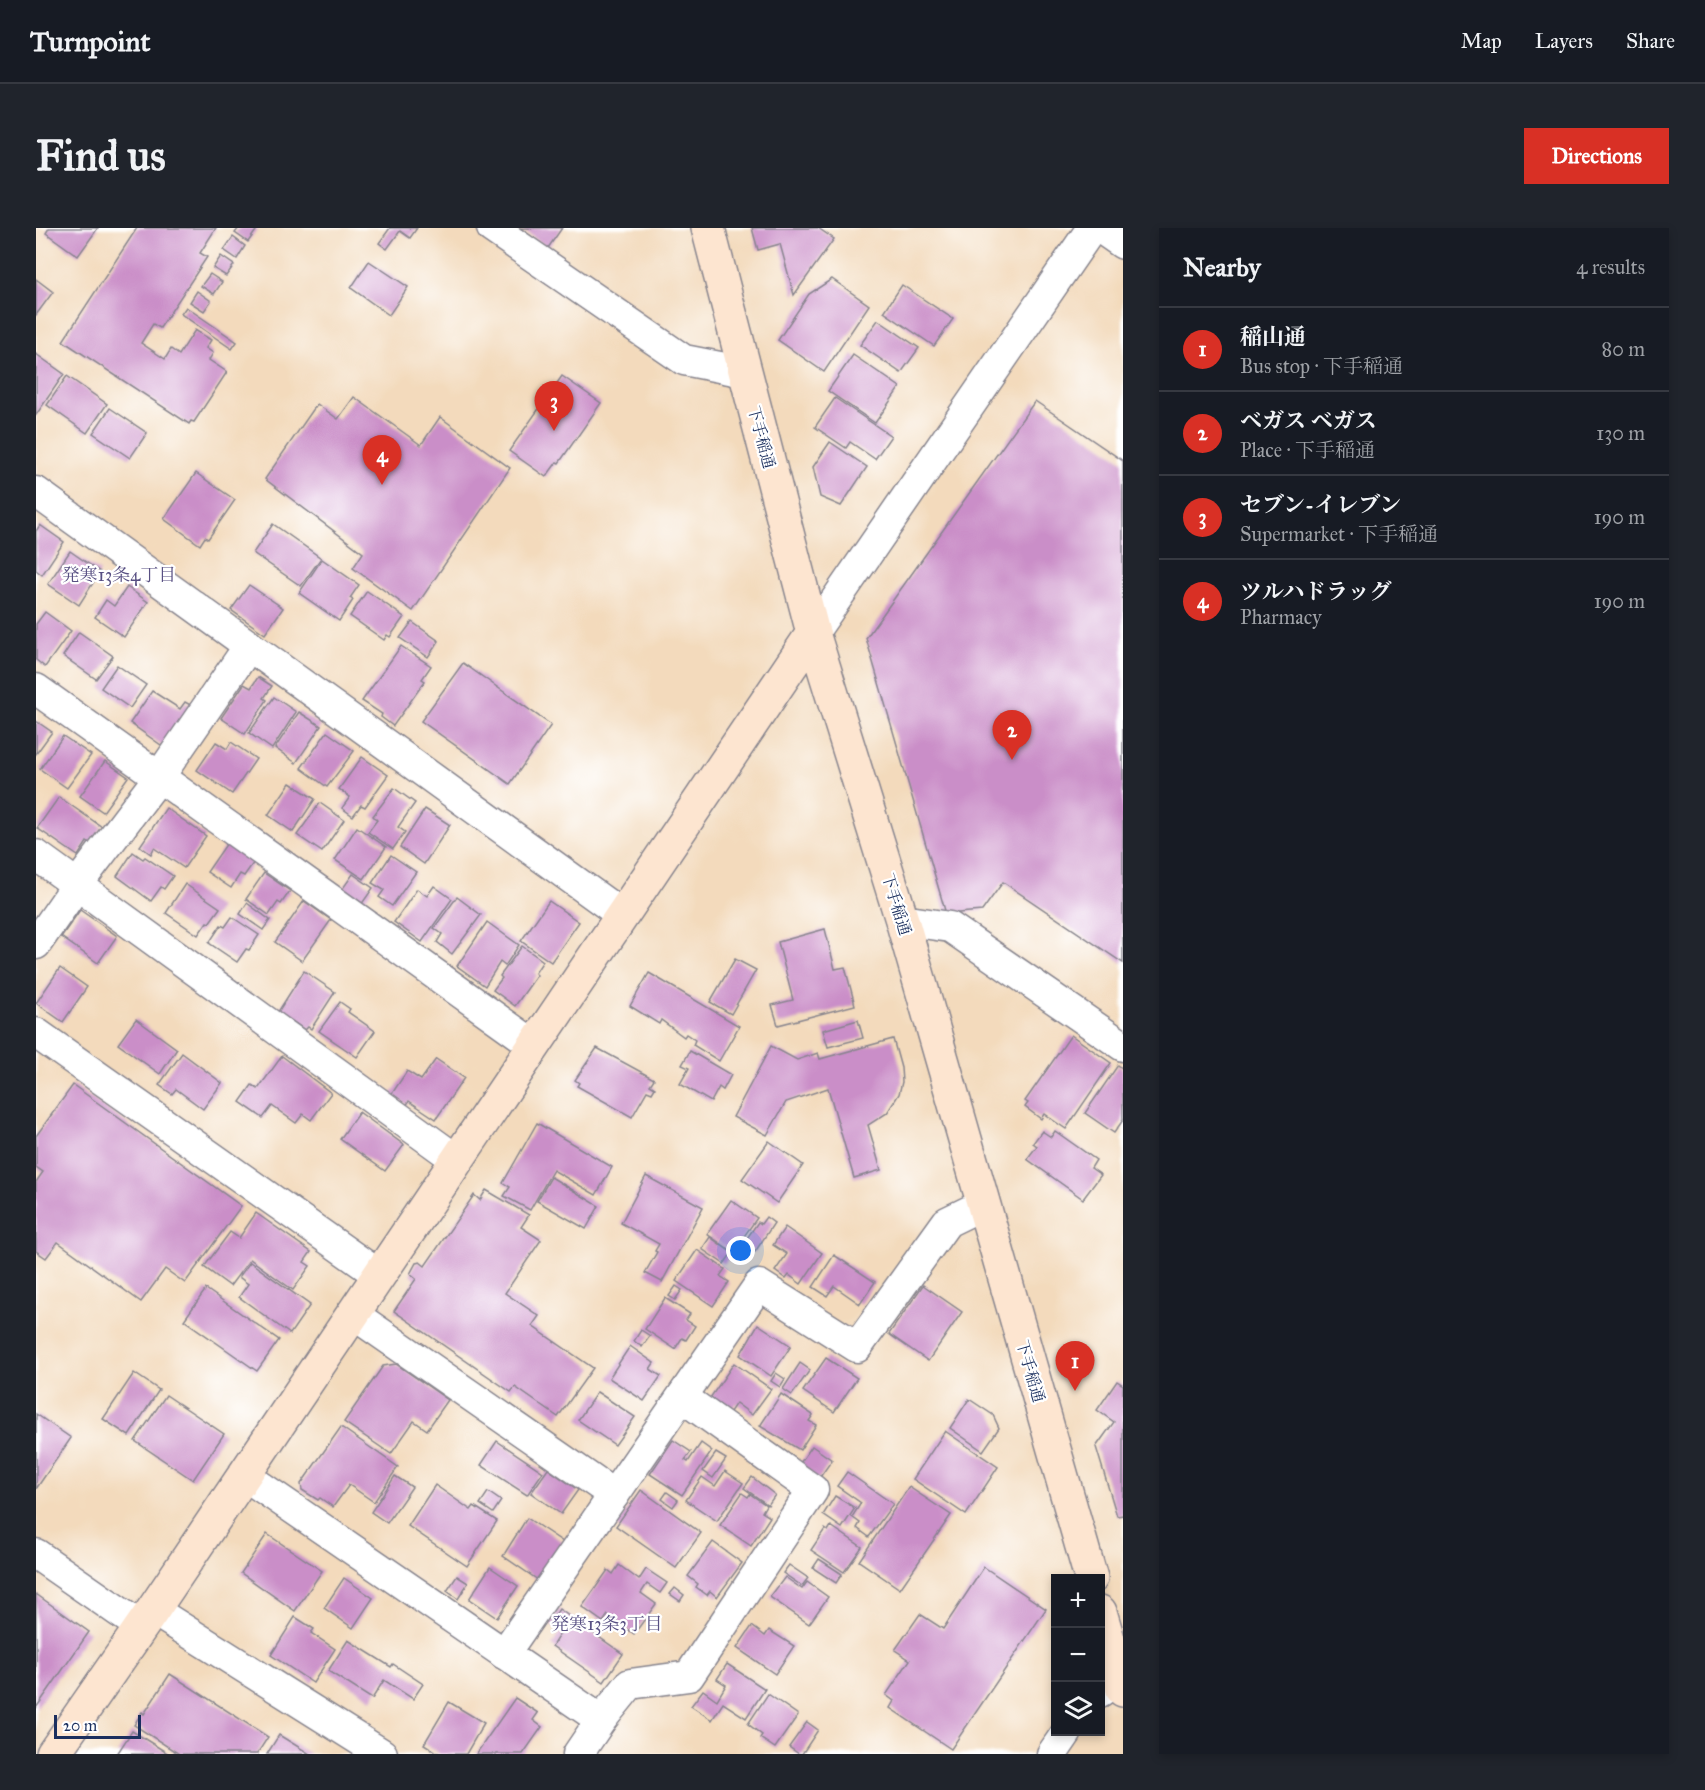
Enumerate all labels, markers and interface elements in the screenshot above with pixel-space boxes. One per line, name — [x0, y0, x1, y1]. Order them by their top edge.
text: Turnpoint — [30, 24, 150, 59]
text: Map — [1461, 28, 1502, 54]
text: Layers — [1535, 28, 1593, 54]
text: Share — [1626, 28, 1675, 54]
button: Directions — [1524, 128, 1669, 184]
text: Find us — [36, 130, 166, 182]
text: Nearby — [1183, 251, 1261, 283]
text: 4 results — [1576, 255, 1645, 279]
text: 稲山通 — [1240, 323, 1306, 350]
text: 1 — [1199, 337, 1206, 361]
text: 80 m — [1602, 337, 1645, 361]
text: Bus stop · 下手稲通 — [1240, 354, 1403, 378]
pin: 3 — [534, 382, 574, 431]
street label: 下手稲通 — [744, 404, 779, 471]
text: ベガス ベガス — [1240, 407, 1377, 434]
text: 2 — [1198, 421, 1207, 445]
text: 130 m — [1596, 421, 1645, 445]
pin: 4 — [362, 436, 402, 485]
text: Place · 下手稲通 — [1240, 438, 1375, 462]
text: セブン-イレブン — [1240, 491, 1401, 518]
text: 3 — [1199, 505, 1207, 529]
text: 190 m — [1594, 505, 1645, 529]
text: Supermarket · 下手稲通 — [1240, 522, 1438, 546]
district label: 発寒13条4丁目 — [62, 564, 176, 586]
text: ツルハドラッグ — [1240, 578, 1392, 605]
text: 4 — [1197, 589, 1208, 613]
text: 190 m — [1594, 589, 1645, 613]
text: Pharmacy — [1240, 605, 1322, 629]
pin: 2 — [992, 710, 1032, 760]
street label: 下手稲通 — [878, 871, 915, 938]
your location — [726, 1236, 755, 1265]
street label: 下手稲通 — [1013, 1338, 1048, 1405]
pin: 1 — [1056, 1342, 1094, 1391]
map controls — [1051, 1574, 1105, 1736]
button: + — [1051, 1574, 1105, 1628]
district label: 発寒13条3丁目 — [551, 1613, 663, 1635]
button: − — [1051, 1628, 1105, 1682]
button: layers — [1051, 1682, 1105, 1736]
scale bar — [54, 1712, 141, 1740]
text: 20 m — [63, 1716, 97, 1735]

